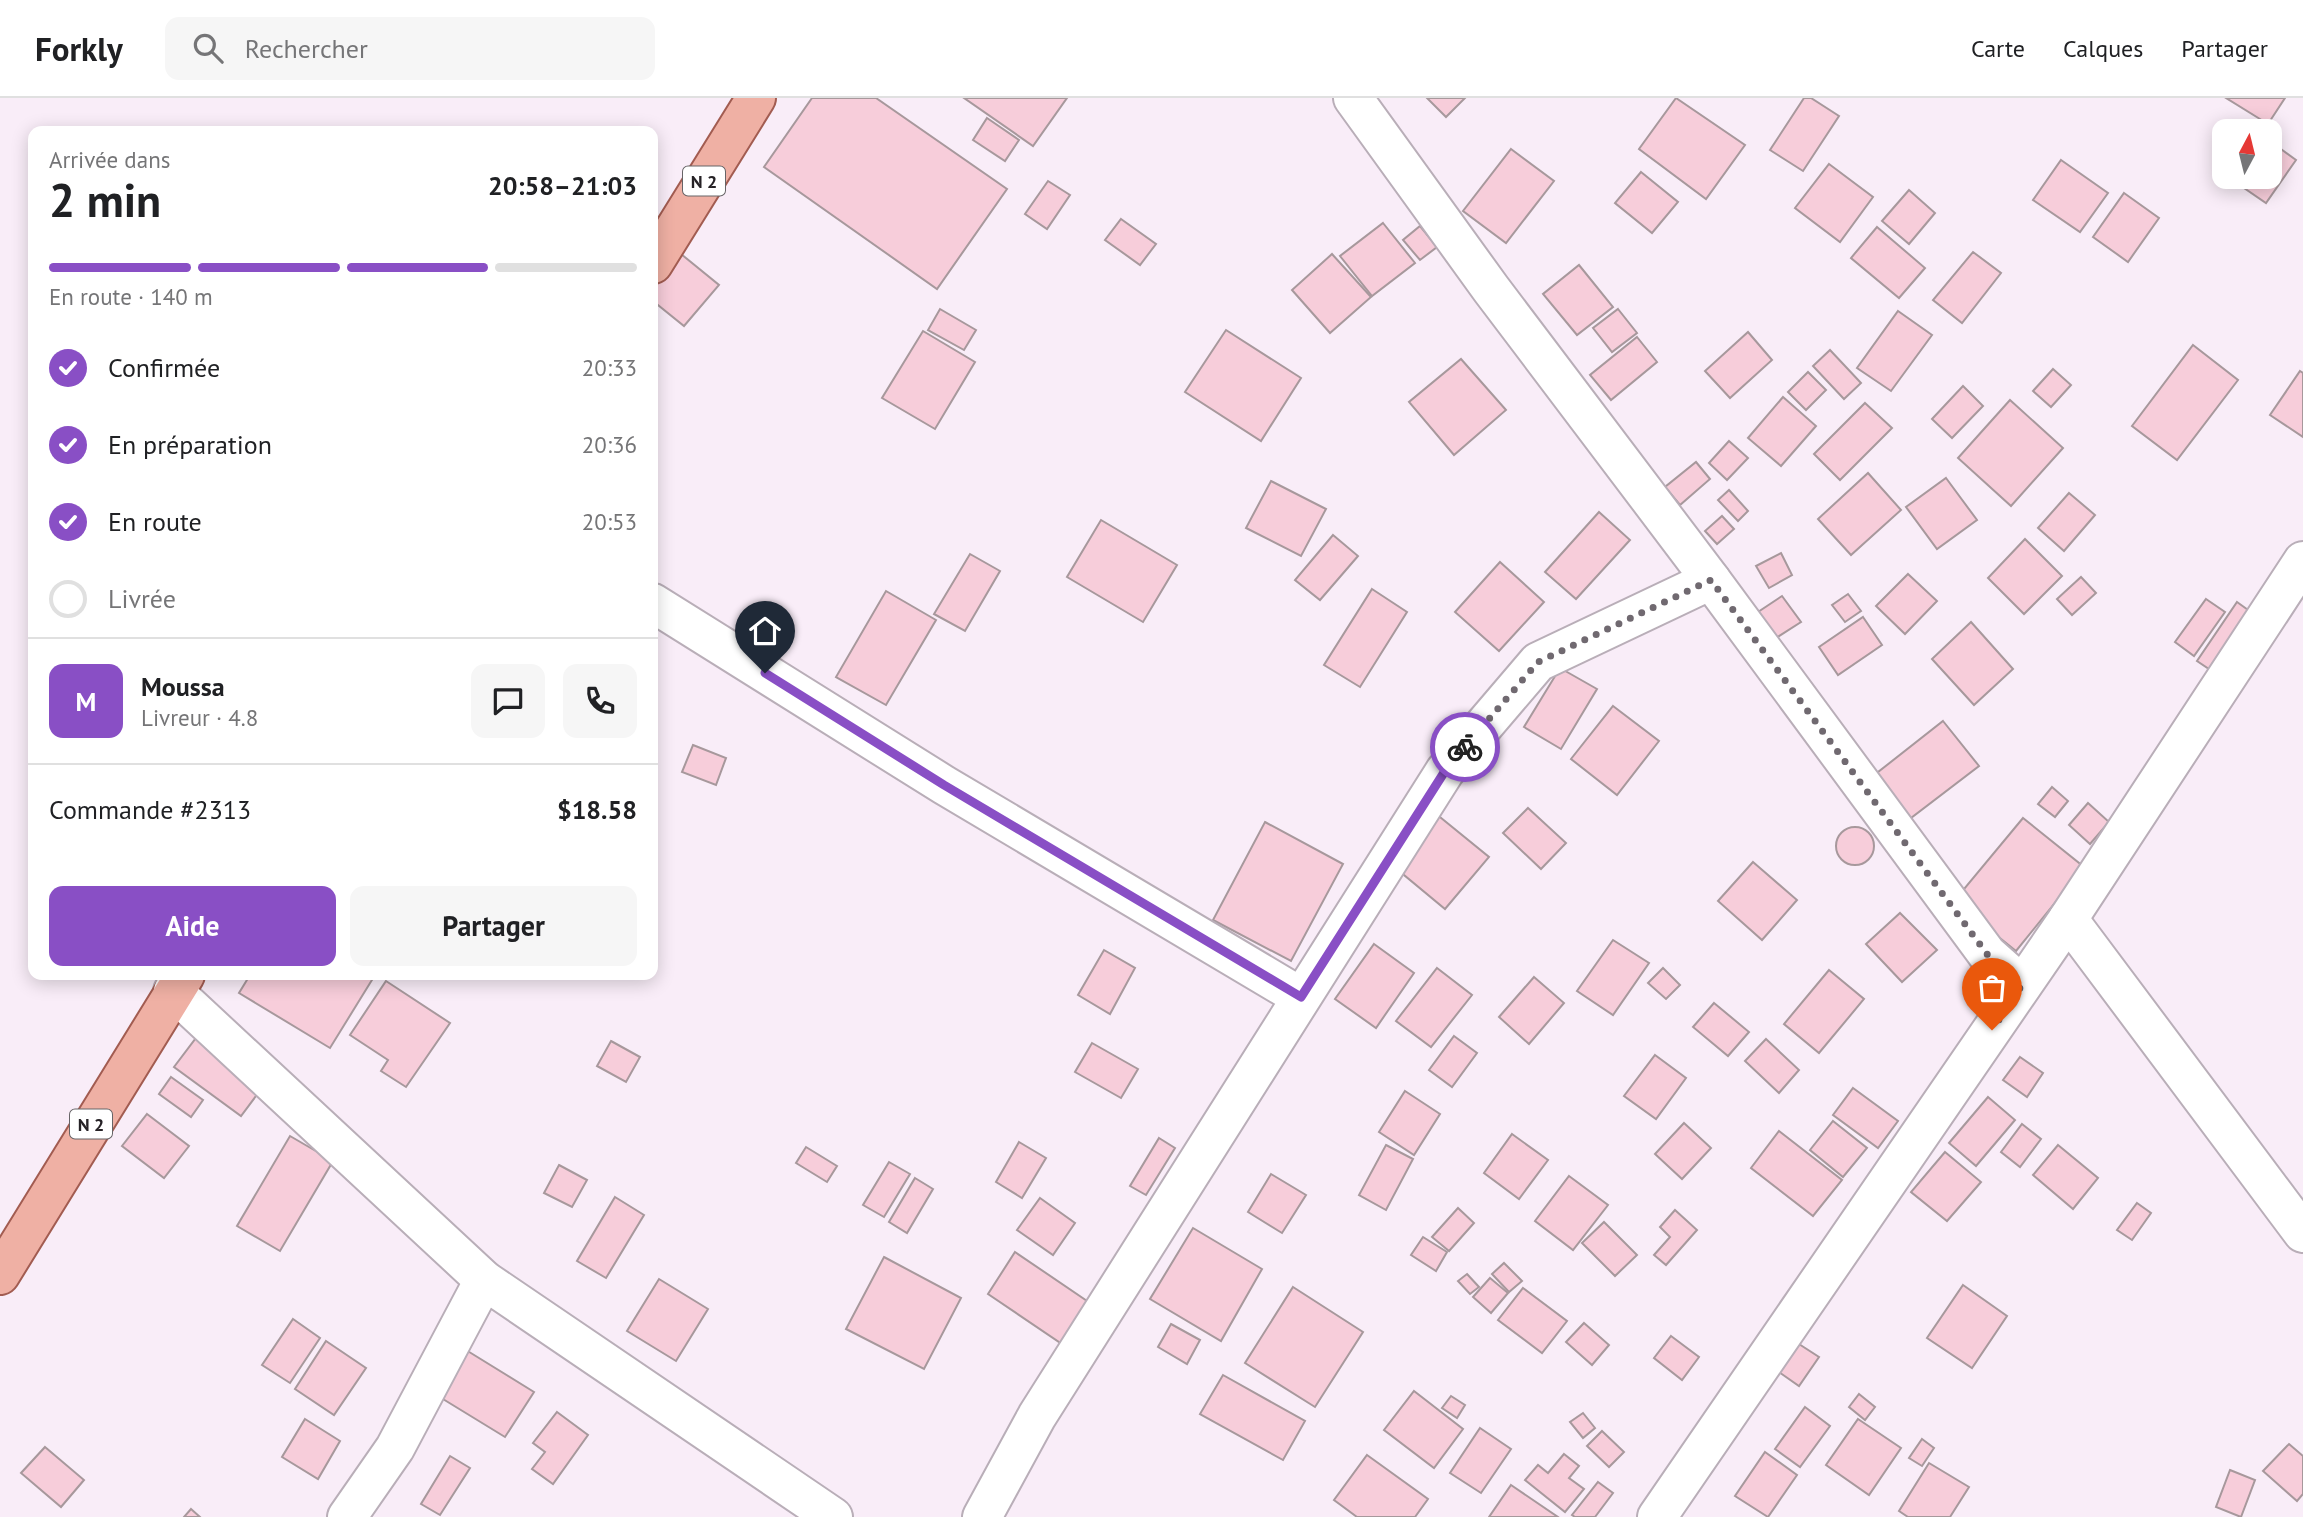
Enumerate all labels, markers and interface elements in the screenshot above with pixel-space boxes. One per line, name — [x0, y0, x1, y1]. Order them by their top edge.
search box — [165, 17, 655, 80]
text: Forkly — [35, 27, 123, 70]
icon: search — [189, 29, 227, 67]
text: Rechercher — [245, 32, 368, 65]
text: Carte — [1971, 33, 2025, 64]
text: Calques — [2063, 33, 2143, 64]
text: Partager — [2181, 33, 2268, 64]
north arrow — [2212, 119, 2282, 189]
map controls — [2212, 119, 2282, 189]
text: Arrivée dans — [49, 145, 170, 174]
road number: N 2 — [683, 166, 725, 196]
text: 20:58–21:03 — [488, 169, 637, 202]
text: 2 min — [49, 170, 161, 230]
text: En route · 140 m — [49, 282, 213, 311]
icon: check — [49, 349, 87, 387]
text: Confirmée — [108, 351, 220, 384]
text: 20:33 — [582, 353, 637, 382]
icon: check — [49, 426, 87, 464]
text: En préparation — [108, 428, 272, 461]
text: 20:36 — [582, 430, 637, 459]
icon: check — [49, 503, 87, 541]
text: En route — [108, 505, 202, 538]
text: 20:53 — [582, 507, 637, 536]
text: Livrée — [108, 582, 176, 615]
pin — [735, 601, 795, 673]
icon: home — [746, 612, 784, 650]
button: chat — [471, 664, 545, 738]
button: phone — [563, 664, 637, 738]
text: Moussa — [141, 670, 225, 703]
text: M — [76, 685, 96, 718]
text: Livreur · 4.8 — [141, 703, 258, 732]
courier — [1430, 712, 1500, 782]
icon: bike — [1446, 728, 1484, 766]
text: Commande #2313 — [49, 793, 251, 826]
text: $18.58 — [557, 793, 637, 826]
button: Aide — [49, 886, 336, 966]
button: Partager — [350, 886, 637, 966]
pin — [1962, 958, 2022, 1030]
icon: bag — [1973, 969, 2011, 1007]
road number: N 2 — [70, 1110, 112, 1139]

